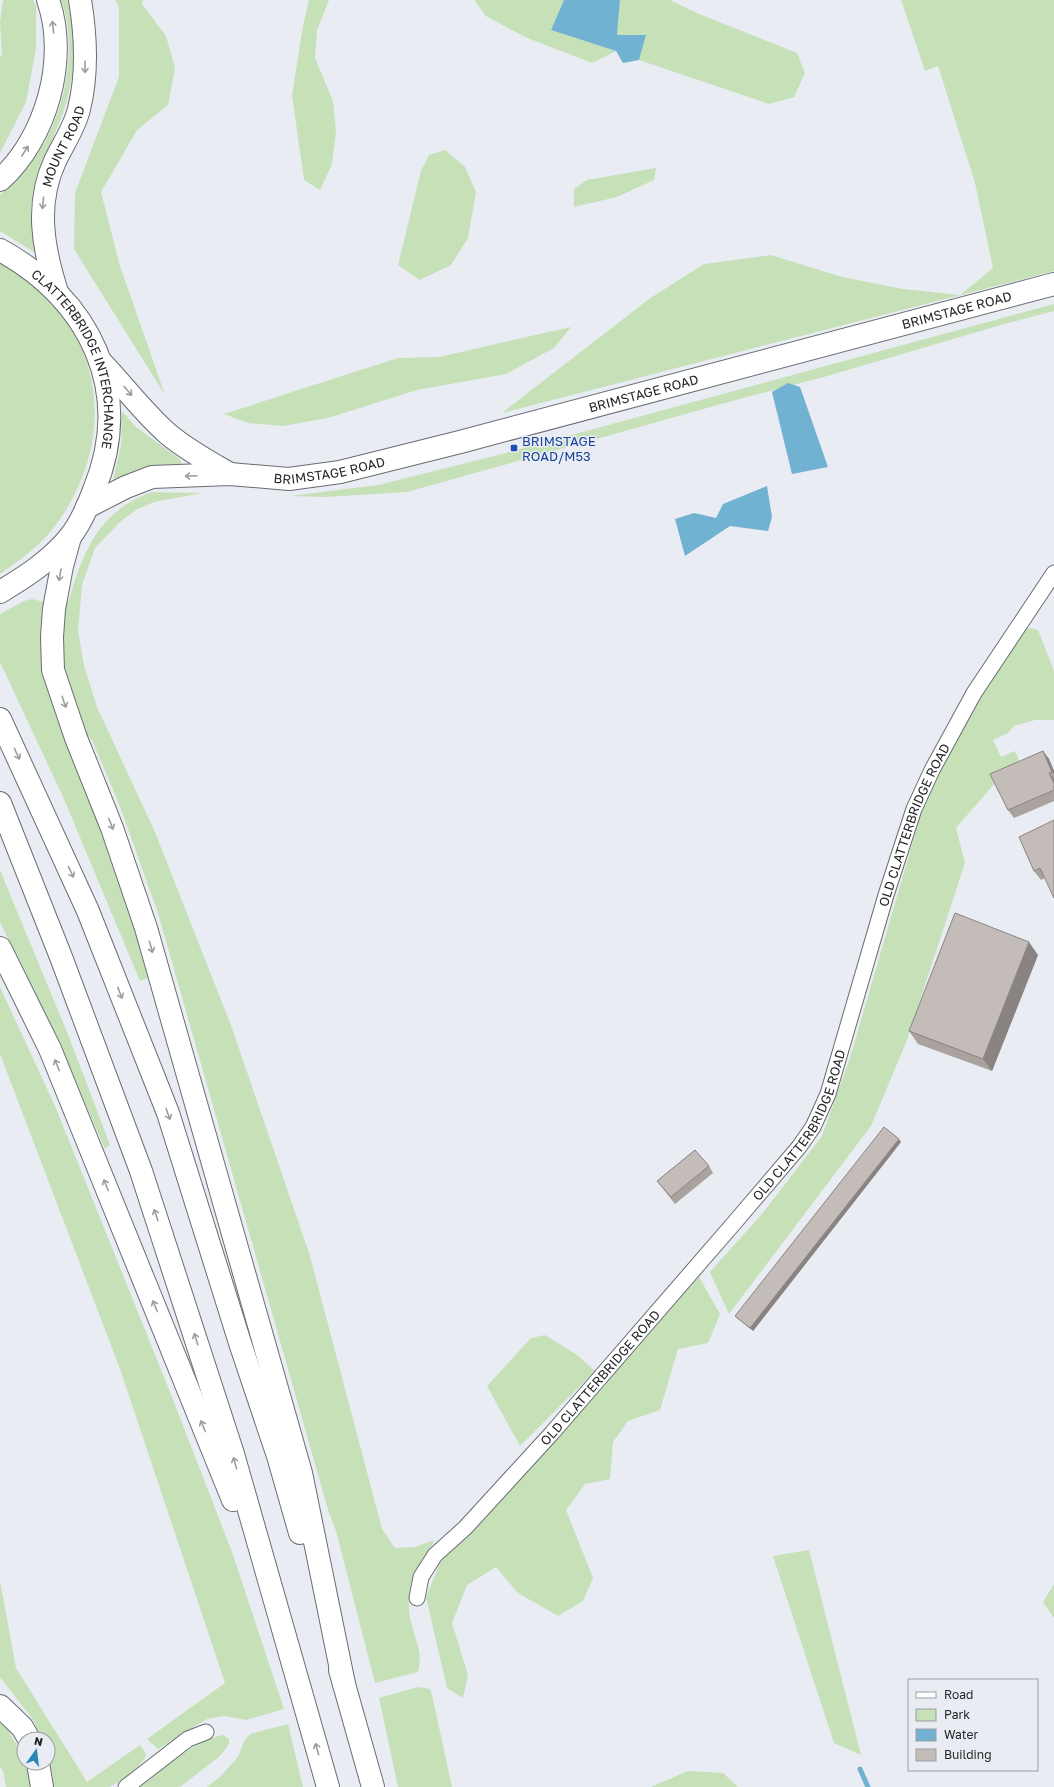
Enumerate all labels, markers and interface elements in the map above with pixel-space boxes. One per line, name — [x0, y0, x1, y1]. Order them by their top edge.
one-way arrow — [50, 21, 57, 34]
one-way arrow — [81, 60, 89, 73]
street label: MOUNT ROAD — [38, 104, 88, 189]
one-way arrow — [22, 145, 30, 157]
one-way arrow — [39, 196, 47, 209]
street label: CLATTERBRIDGE INTERCHANGE — [28, 266, 117, 450]
street label: BRIMSTAGE ROAD — [900, 288, 1013, 332]
street label: BRIMSTAGE ROAD — [587, 371, 700, 415]
one-way arrow — [124, 386, 133, 397]
place label: BRIMSTAGE ROAD/M53 — [522, 433, 596, 464]
marker: BRIMSTAGE ROAD/M53 — [509, 443, 519, 453]
street label: BRIMSTAGE ROAD — [273, 453, 387, 487]
one-way arrow — [185, 472, 198, 479]
one-way arrow — [56, 568, 64, 581]
one-way arrow — [61, 696, 68, 709]
street label: OLD CLATTERBRIDGE ROAD — [875, 740, 953, 908]
one-way arrow — [14, 748, 21, 760]
one-way arrow — [107, 817, 115, 829]
one-way arrow — [68, 866, 75, 878]
one-way arrow — [148, 940, 156, 953]
one-way arrow — [117, 986, 125, 998]
street label: OLD CLATTERBRIDGE ROAD — [749, 1048, 849, 1204]
one-way arrow — [52, 1059, 60, 1071]
one-way arrow — [164, 1107, 172, 1119]
one-way arrow — [101, 1180, 109, 1192]
one-way arrow — [152, 1209, 159, 1222]
one-way arrow — [150, 1300, 158, 1312]
street label: OLD CLATTERBRIDGE ROAD — [537, 1306, 663, 1449]
one-way arrow — [191, 1333, 199, 1345]
one-way arrow — [199, 1421, 207, 1433]
one-way arrow — [231, 1457, 238, 1470]
legend — [908, 1679, 1038, 1771]
text: Road — [944, 1687, 973, 1702]
text: Park — [944, 1707, 970, 1722]
text: Water — [944, 1727, 978, 1742]
north arrow — [16, 1731, 56, 1771]
text: N — [33, 1733, 44, 1748]
one-way arrow — [313, 1743, 320, 1756]
text: Building — [944, 1747, 992, 1762]

